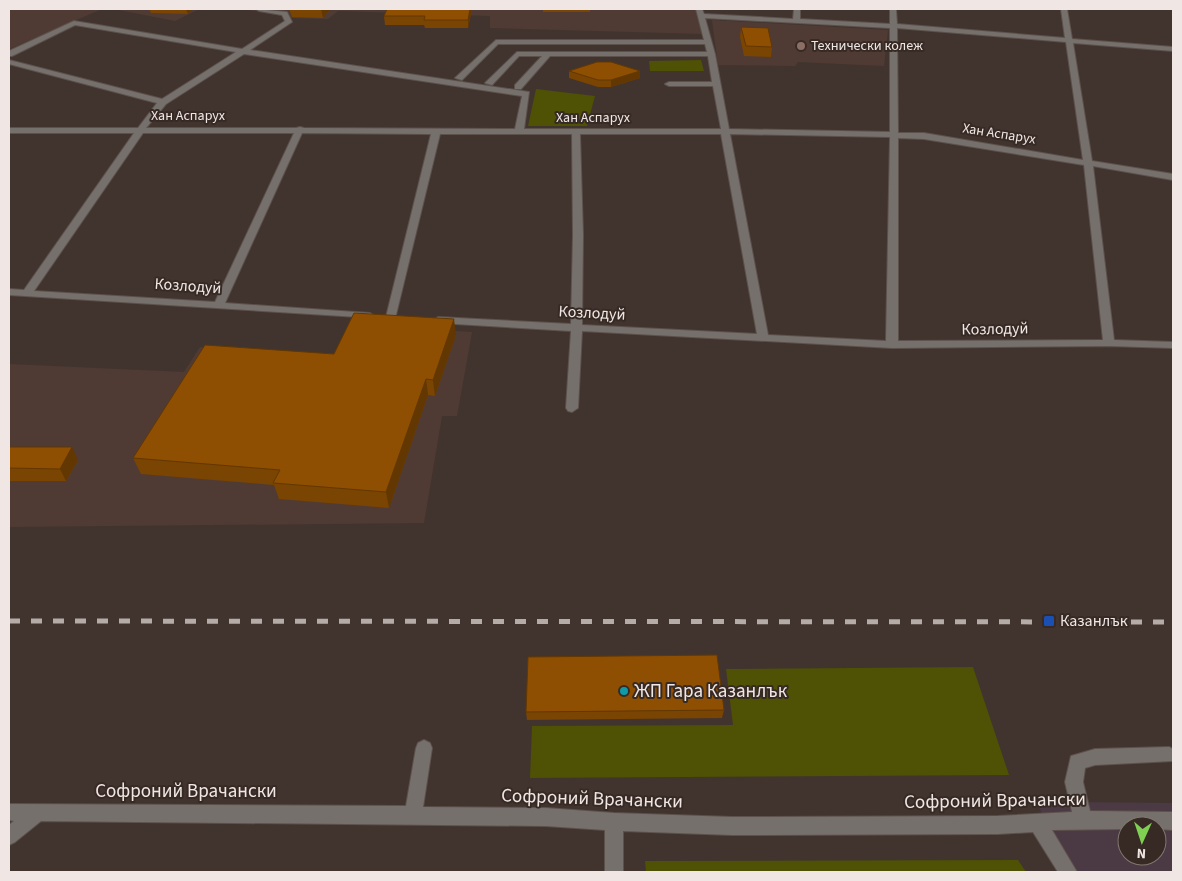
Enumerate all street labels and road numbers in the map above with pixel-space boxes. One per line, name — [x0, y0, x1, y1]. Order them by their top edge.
street label: Хан Аспарух — [151, 106, 226, 126]
street label: Хан Аспарух — [556, 108, 631, 128]
street label: Хан Аспарух — [961, 118, 1038, 150]
street label: Козлодуй — [154, 273, 222, 299]
street label: Козлодуй — [558, 300, 626, 326]
street label: Козлодуй — [961, 317, 1029, 341]
street label: Софроний Врачански — [95, 778, 277, 805]
street label: Софроний Врачански — [501, 782, 683, 816]
street label: Софроний Врачански — [904, 786, 1086, 816]

